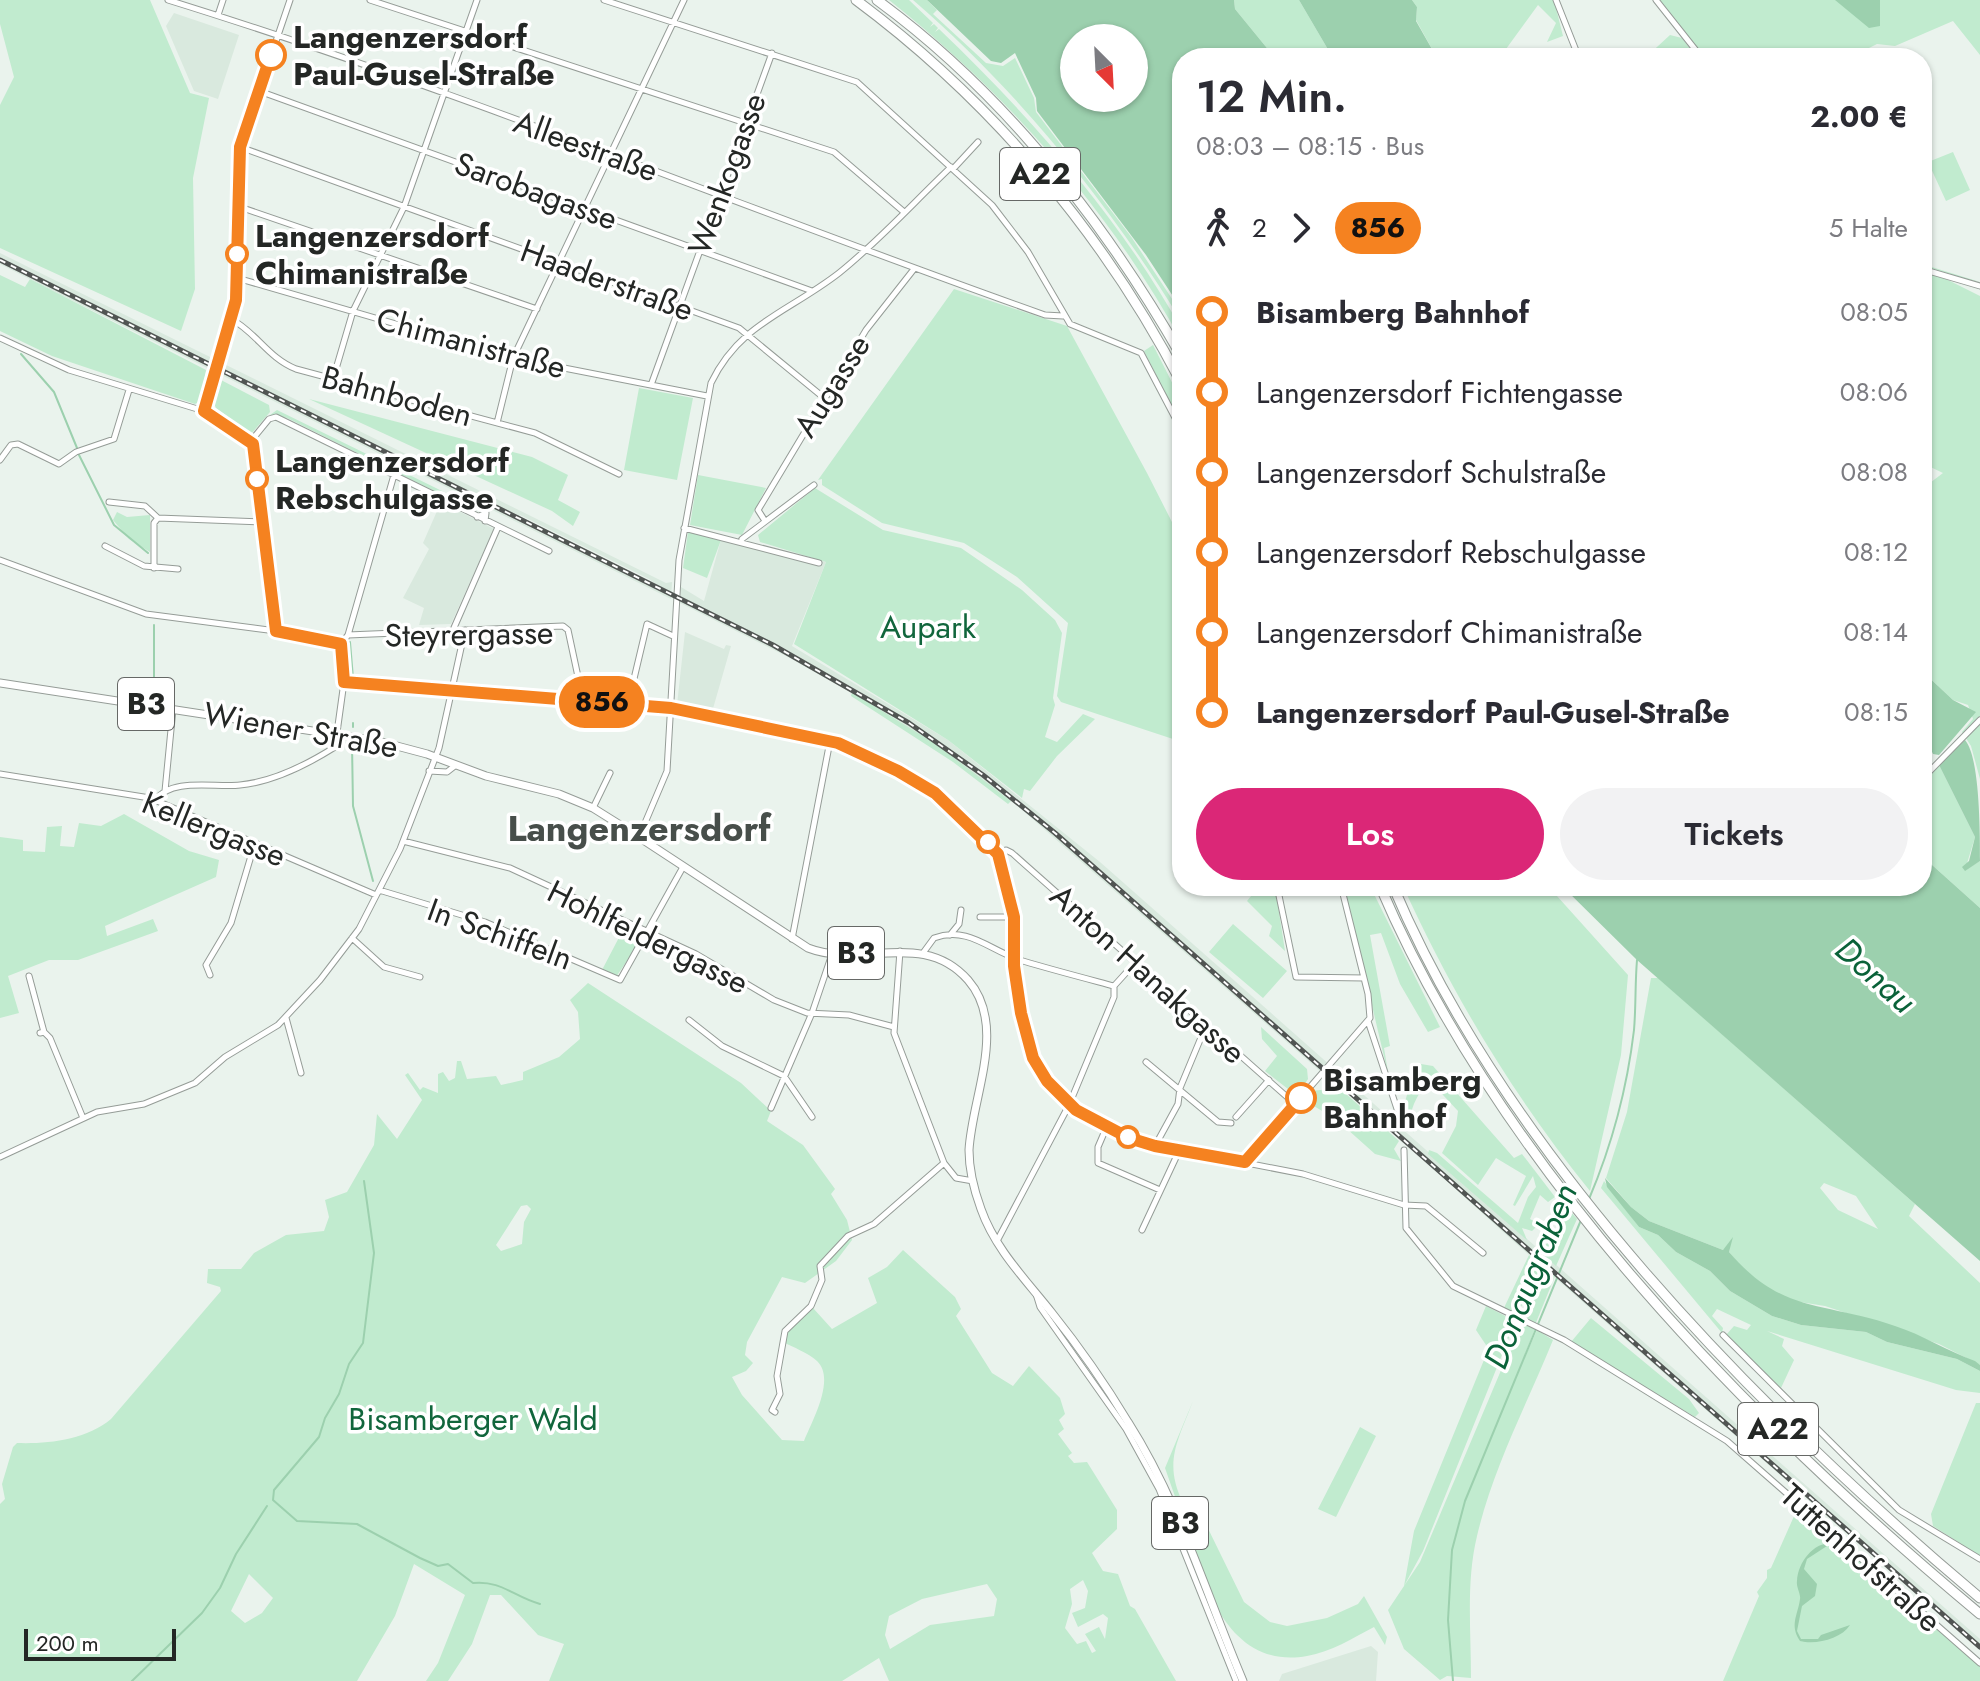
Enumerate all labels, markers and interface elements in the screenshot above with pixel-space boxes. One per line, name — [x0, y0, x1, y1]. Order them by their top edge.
place label: Langenzersdorf Paul-Gusel-Straße — [293, 14, 555, 97]
north arrow — [1060, 24, 1148, 112]
map controls — [1060, 24, 1148, 112]
marker: Langenzersdorf Paul-Gusel-Straße — [256, 40, 286, 70]
text: 12 Min. — [1196, 65, 1347, 129]
street label: Wenkogasse — [676, 87, 778, 261]
text: 2.00 € — [1810, 95, 1908, 138]
street label: Alleestraße — [508, 99, 664, 193]
text: 08:03 – 08:15 · Bus — [1196, 127, 1424, 165]
street label: Sarobagasse — [448, 140, 624, 242]
road number: A22 — [1000, 148, 1080, 200]
icon: walk — [1196, 206, 1240, 250]
icon: forward — [1279, 206, 1323, 250]
text: 856 — [1351, 207, 1405, 248]
text: 2 — [1252, 209, 1267, 247]
text: 5 Halte — [1829, 209, 1908, 247]
place label: Langenzersdorf Chimanistraße — [255, 213, 491, 296]
street label: Haaderstraße — [514, 227, 700, 333]
marker: Langenzersdorf Chimanistraße — [226, 243, 248, 265]
text: Bisamberg Bahnhof — [1256, 291, 1529, 334]
text: 08:05 — [1840, 293, 1908, 331]
street label: Chimanistraße — [371, 296, 571, 390]
street label: Augasse — [783, 326, 881, 446]
street label: Bahnboden — [317, 354, 477, 438]
text: Langenzersdorf Fichtengasse — [1256, 371, 1623, 414]
text: 08:06 — [1840, 373, 1908, 411]
place label: Langenzersdorf Rebschulgasse — [275, 438, 511, 521]
text: Langenzersdorf Schulstraße — [1256, 451, 1606, 494]
text: 08:08 — [1841, 453, 1908, 491]
marker: Langenzersdorf Rebschulgasse — [246, 468, 268, 490]
text: Langenzersdorf Rebschulgasse — [1256, 531, 1646, 574]
text: 08:12 — [1844, 533, 1908, 571]
park label: Aupark — [880, 604, 977, 650]
street label: Steyrergasse — [384, 610, 554, 658]
text: Langenzersdorf Chimanistraße — [1256, 611, 1642, 654]
text: 08:14 — [1844, 613, 1908, 651]
line badge: 856 — [556, 676, 648, 728]
road number: B3 — [118, 678, 174, 730]
text: 856 — [575, 681, 629, 722]
street label: Wiener Straße — [200, 690, 402, 770]
text: Langenzersdorf Paul-Gusel-Straße — [1256, 691, 1730, 734]
text: 08:15 — [1844, 693, 1908, 731]
street label: Kellergasse — [135, 779, 293, 879]
button: Los — [1196, 788, 1544, 880]
button: Tickets — [1560, 788, 1908, 880]
district label: Langenzersdorf — [507, 802, 772, 854]
unlabelled marker — [977, 831, 999, 853]
street label: Hohlfeldergasse — [540, 868, 756, 1006]
street label: Anton Hanakgasse — [1040, 873, 1256, 1075]
street label: In Schiffeln — [421, 887, 579, 981]
water label: Donau — [1824, 926, 1927, 1025]
road number: B3 — [828, 927, 884, 979]
place label: Bisamberg Bahnhof — [1323, 1057, 1481, 1140]
marker: Bisamberg Bahnhof — [1286, 1083, 1316, 1113]
unlabelled marker — [1117, 1126, 1139, 1148]
water label: Donaugraben — [1471, 1176, 1590, 1376]
park label: Bisamberger Wald — [348, 1396, 598, 1442]
road number: A22 — [1738, 1403, 1818, 1455]
street label: Tuttenhofstraße — [1770, 1473, 1952, 1643]
road number: B3 — [1152, 1497, 1208, 1549]
scale bar — [24, 1625, 176, 1661]
text: 200 m — [36, 1627, 99, 1659]

